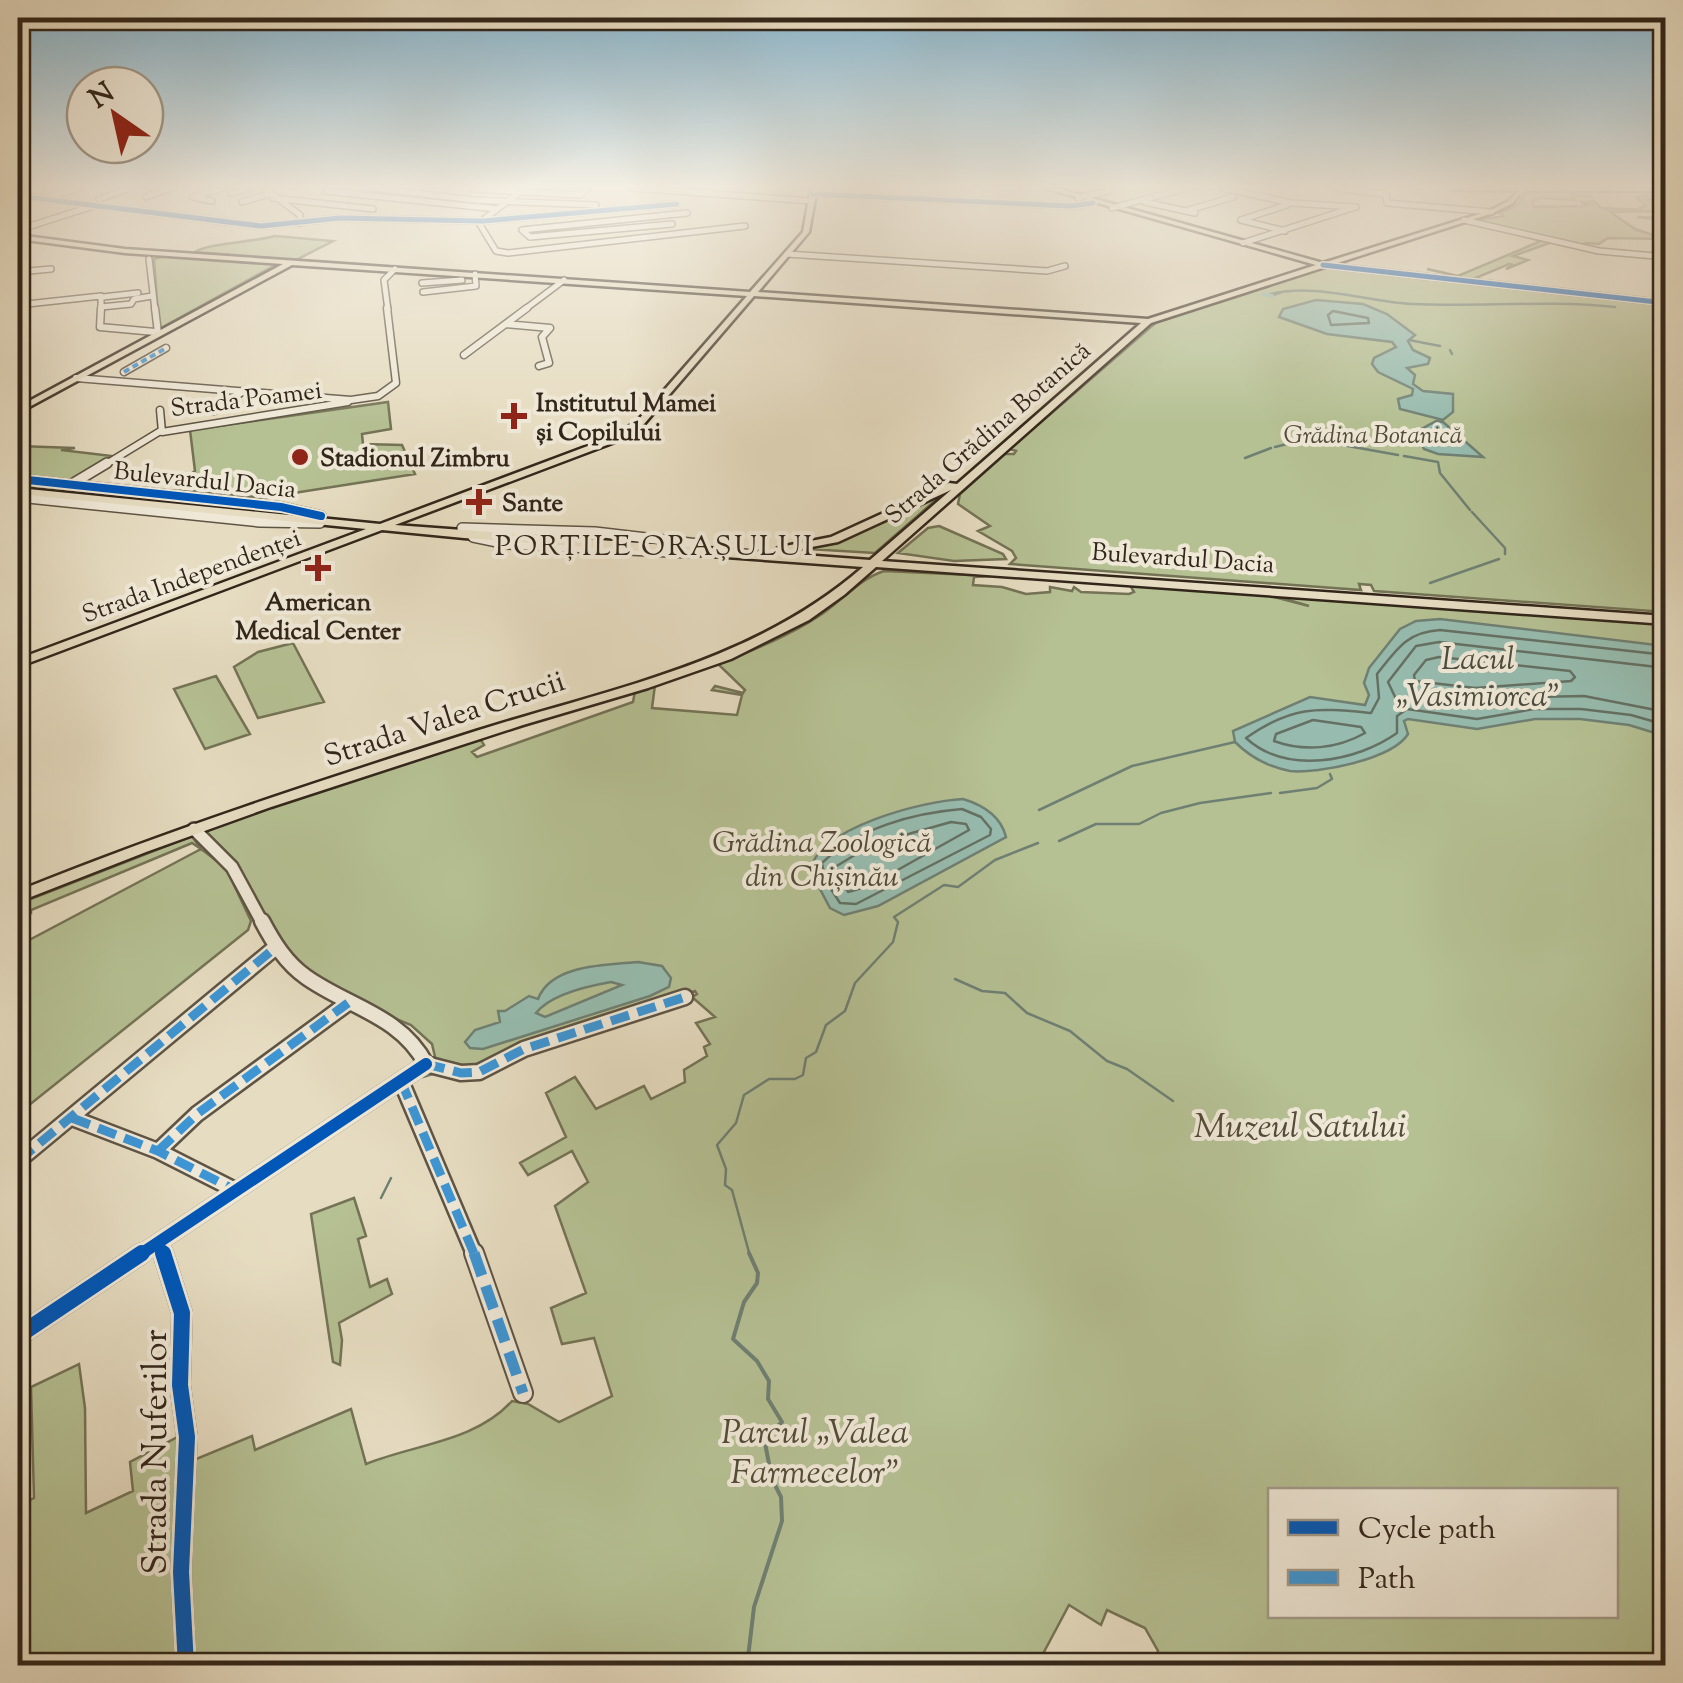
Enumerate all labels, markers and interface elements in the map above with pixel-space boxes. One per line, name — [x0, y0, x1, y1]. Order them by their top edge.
north arrow — [65, 65, 165, 165]
text: N — [82, 74, 123, 120]
street label: Strada Grădina Botanică — [878, 334, 1100, 534]
street label: Strada Poamei — [169, 374, 324, 428]
place label: Institutul Mamei și Copilului — [536, 387, 716, 452]
marker: Institutul Mamei și Copilului — [501, 403, 527, 429]
park label: Grădina Botanică — [1284, 419, 1462, 455]
place label: Stadionul Zimbru — [320, 442, 510, 478]
marker: Stadionul Zimbru — [289, 446, 311, 468]
street label: Bulevardul Dacia — [112, 455, 298, 510]
place label: Sante — [502, 487, 564, 523]
marker: Sante — [466, 489, 492, 515]
street label: Strada Independenței — [78, 522, 306, 634]
district label: PORȚILE ORAȘULUI — [495, 528, 815, 568]
street label: Bulevardul Dacia — [1090, 536, 1276, 584]
marker: American Medical Center — [305, 555, 331, 581]
place label: American Medical Center — [235, 586, 401, 651]
water label: Lacul „Vasimiorca” — [1396, 638, 1560, 721]
street label: Strada Valea Crucii — [319, 661, 571, 780]
park label: Grădina Zoologică din Chișinău — [712, 823, 932, 900]
park label: Muzeul Satului — [1194, 1103, 1406, 1154]
street label: Strada Nuferilor — [132, 1329, 183, 1575]
park label: Parcul „Valea Farmecelor” — [721, 1409, 909, 1500]
legend — [1268, 1488, 1618, 1618]
text: Cycle path — [1358, 1509, 1496, 1552]
text: Path — [1358, 1559, 1416, 1602]

